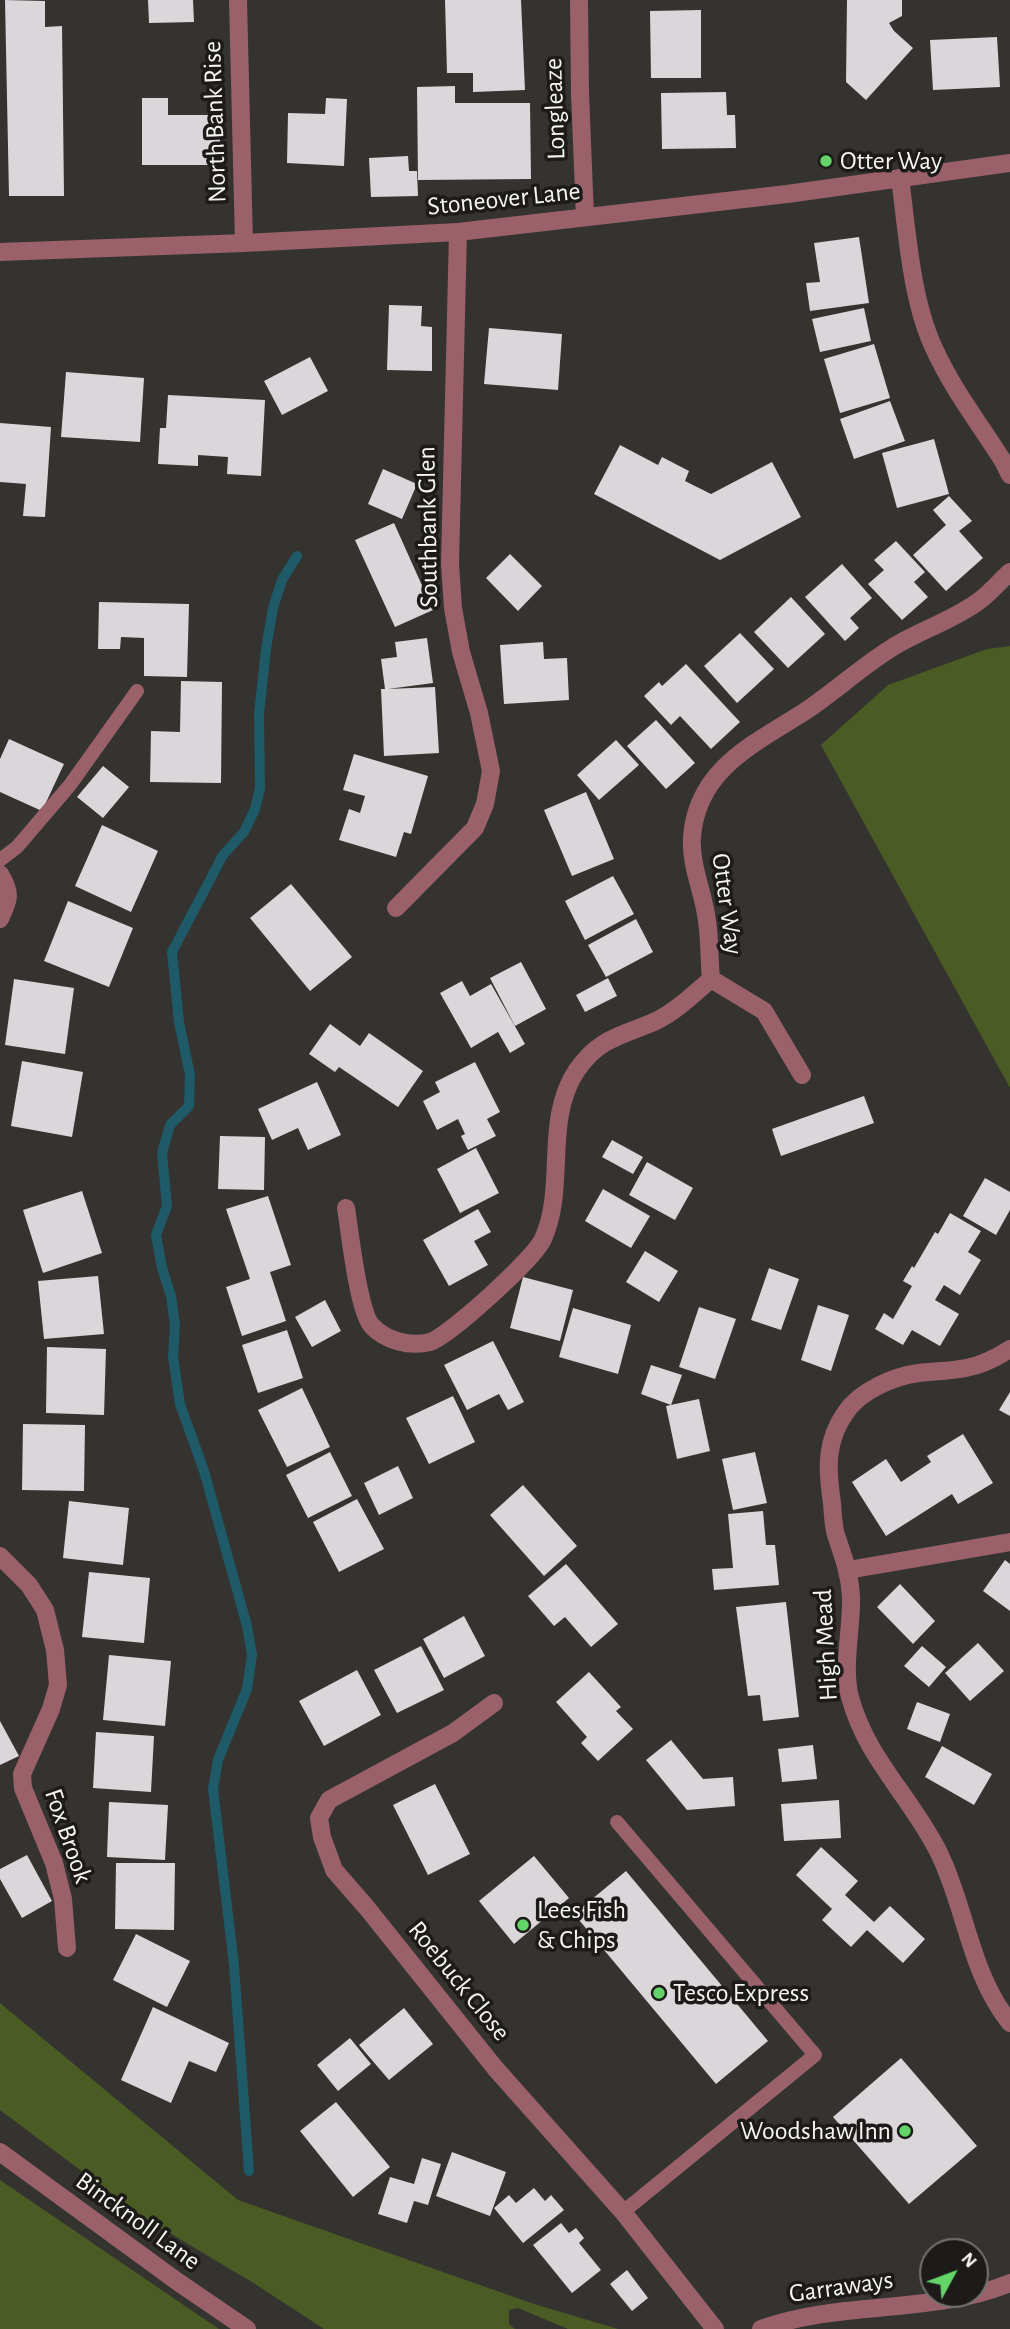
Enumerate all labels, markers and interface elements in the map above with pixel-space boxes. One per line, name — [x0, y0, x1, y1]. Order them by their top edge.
street label: North Bank Rise — [197, 41, 233, 203]
street label: Longleaze — [538, 58, 572, 160]
place label: Otter Way — [840, 145, 942, 177]
marker: Otter Way — [818, 153, 834, 169]
street label: Stoneover Lane — [426, 175, 582, 223]
street label: Southbank Glen — [411, 446, 445, 608]
street label: Otter Way — [704, 851, 750, 957]
street label: High Mead — [807, 1588, 845, 1702]
street label: Fox Brook — [37, 1785, 99, 1887]
place label: Lees Fish & Chips — [537, 1894, 626, 1955]
street label: Roebuck Close — [401, 1915, 517, 2047]
marker: Lees Fish & Chips — [515, 1917, 531, 1933]
place label: Tesco Express — [673, 1977, 809, 2009]
marker: Tesco Express — [651, 1985, 667, 2001]
place label: Woodshaw Inn — [740, 2115, 891, 2147]
marker: Woodshaw Inn — [897, 2123, 913, 2139]
street label: Bincknoll Lane — [69, 2165, 207, 2277]
north arrow — [919, 2238, 989, 2308]
text: N — [957, 2249, 980, 2271]
street label: Garraways — [787, 2264, 895, 2310]

